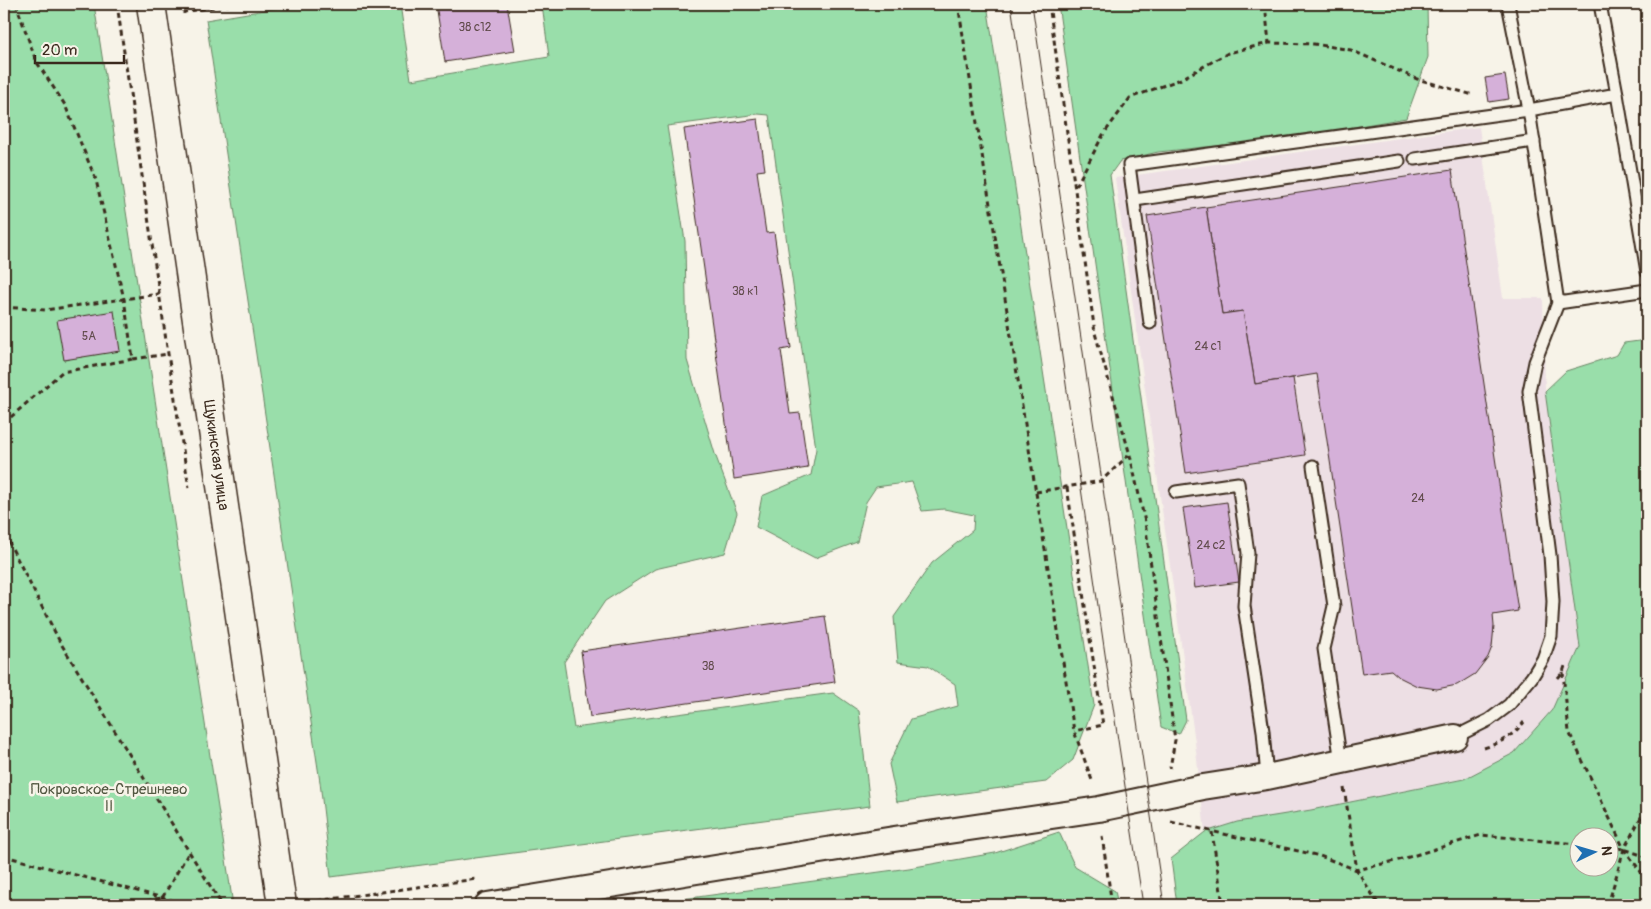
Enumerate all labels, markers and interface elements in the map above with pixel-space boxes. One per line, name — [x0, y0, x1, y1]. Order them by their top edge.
house number: 38 с12 — [459, 20, 492, 35]
scale bar — [35, 32, 124, 64]
text: 20 m — [42, 41, 77, 60]
house number: 38 к1 — [732, 284, 758, 299]
house number: 5А — [82, 329, 96, 344]
house number: 24 с1 — [1194, 339, 1222, 354]
street label: Щукинская улица — [199, 398, 233, 512]
house number: 24 — [1411, 491, 1425, 506]
house number: 24 с2 — [1196, 538, 1226, 553]
house number: 38 — [702, 659, 714, 674]
park label: Покровское-Стрешнево II — [31, 780, 187, 816]
north arrow — [1568, 826, 1618, 876]
text: N — [1598, 845, 1615, 856]

